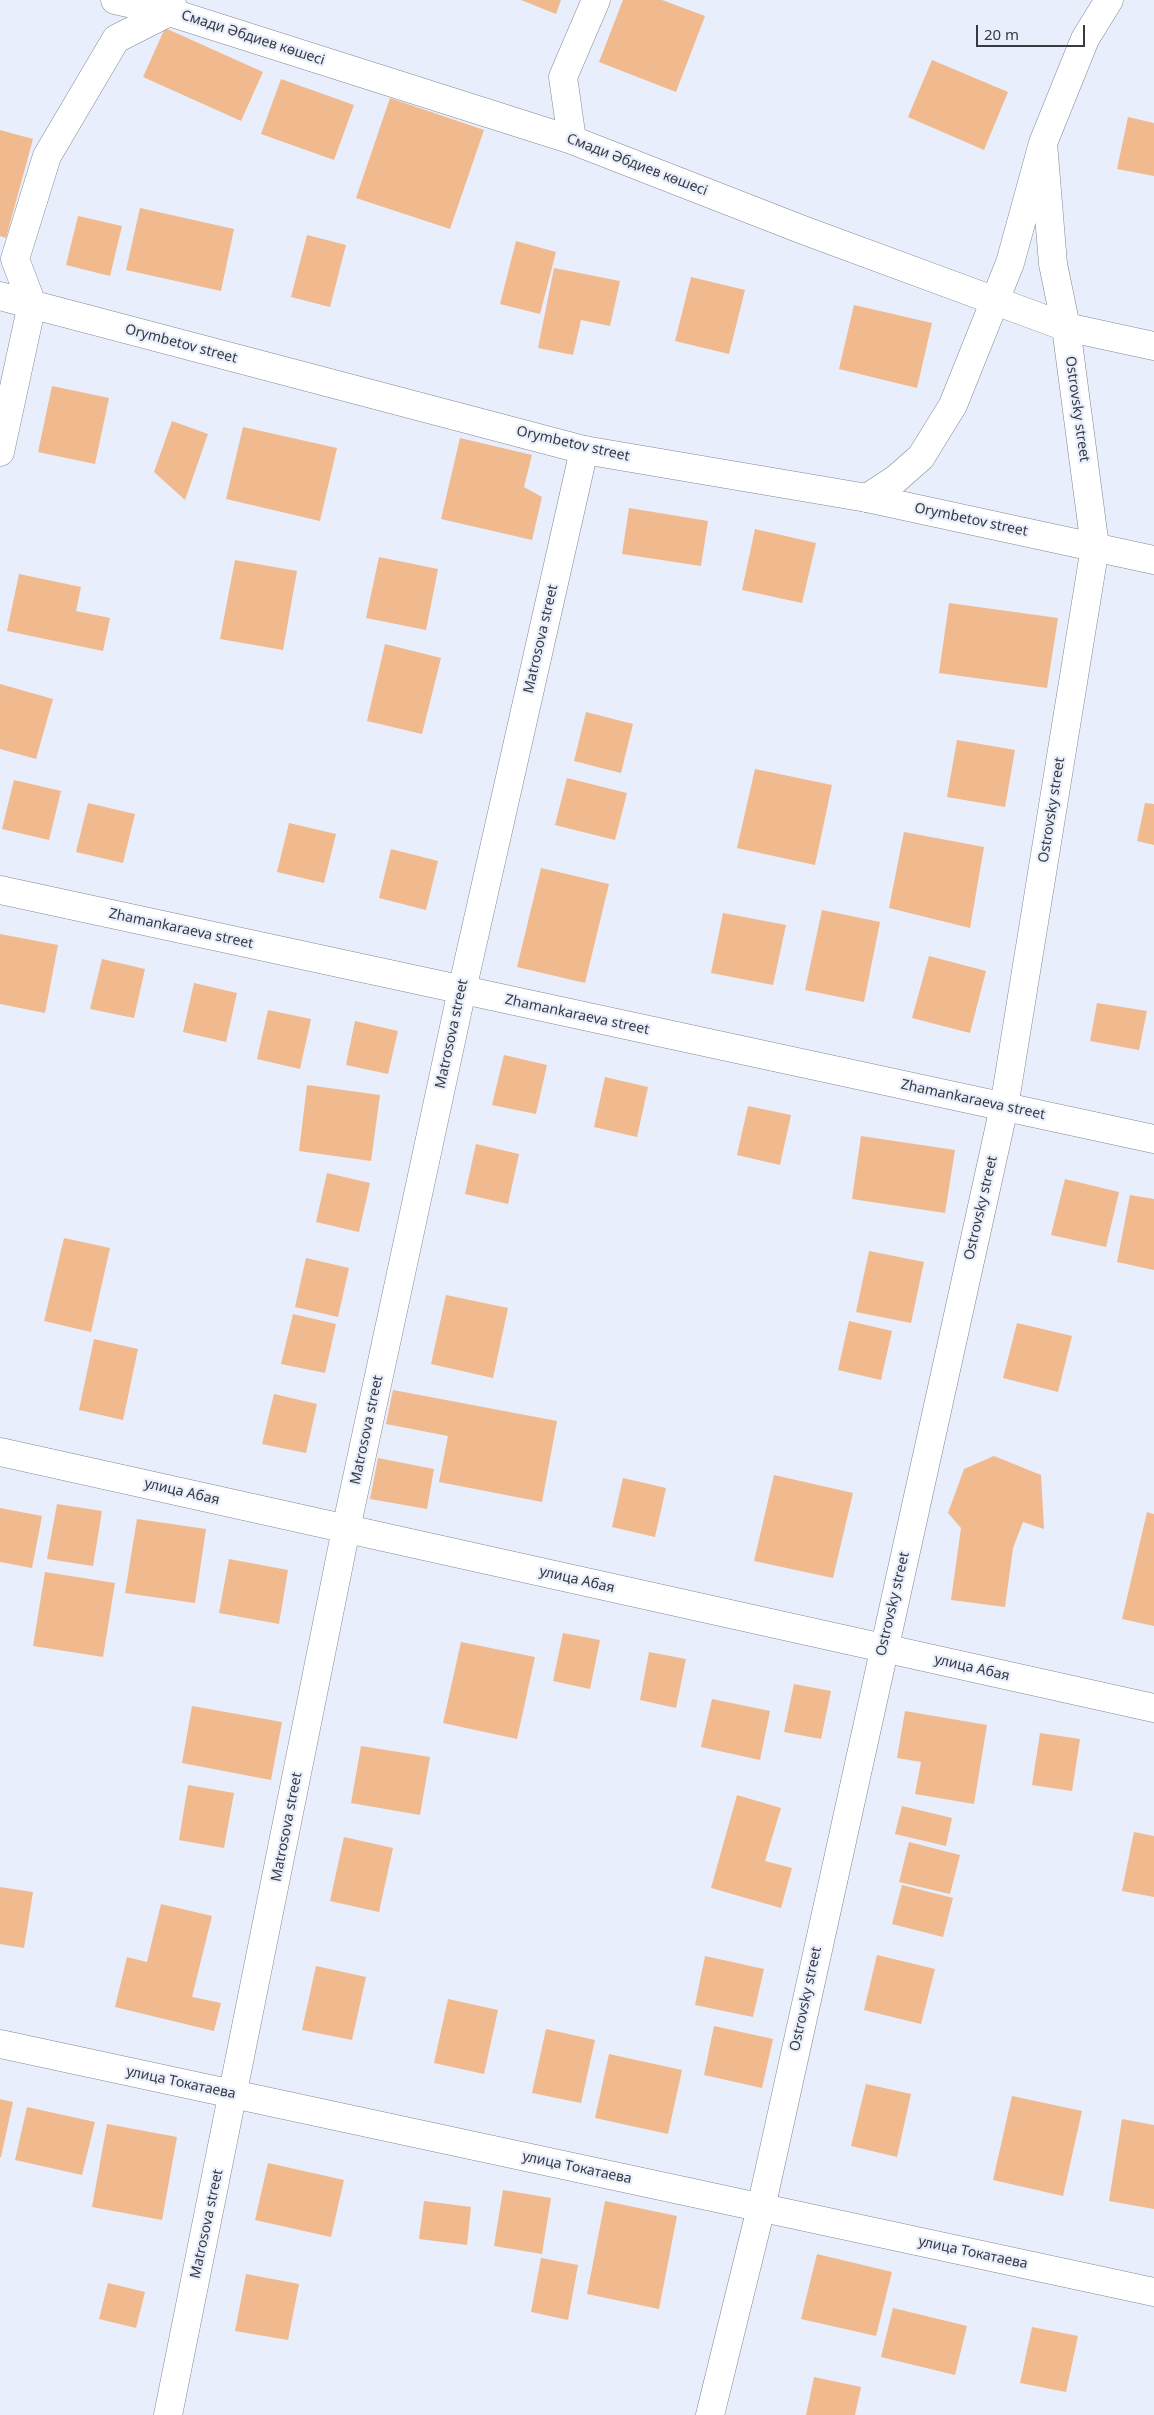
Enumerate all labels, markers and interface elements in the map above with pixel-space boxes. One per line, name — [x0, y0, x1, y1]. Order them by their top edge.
street label: Смади Әбдиев көшесі — [179, 7, 327, 69]
scale bar — [979, 15, 1088, 47]
text: 20 m — [984, 24, 1019, 44]
street label: Смади Әбдиев көшесі — [564, 130, 710, 200]
street label: Orymbetov street — [123, 321, 239, 367]
street label: Ostrovsky street — [1061, 355, 1093, 463]
street label: Orymbetov street — [515, 423, 631, 465]
street label: Orymbetov street — [913, 500, 1029, 540]
street label: Matrosova street — [520, 583, 562, 695]
street label: Ostrovsky street — [1035, 756, 1069, 864]
street label: Zhamankaraeva street — [107, 905, 255, 953]
street label: Matrosova street — [432, 978, 472, 1090]
street label: Zhamankaraeva street — [503, 991, 651, 1039]
street label: Zhamankaraeva street — [899, 1076, 1047, 1124]
street label: Ostrovsky street — [961, 1154, 1001, 1262]
street label: Matrosova street — [347, 1374, 387, 1486]
street label: улица Абая — [143, 1475, 221, 1509]
street label: Ostrovsky street — [873, 1550, 913, 1658]
street label: улица Абая — [538, 1563, 616, 1597]
street label: улица Абая — [933, 1651, 1011, 1685]
street label: Matrosova street — [268, 1771, 306, 1883]
street label: Ostrovsky street — [787, 1945, 825, 2053]
street label: улица Токатаева — [125, 2063, 237, 2103]
street label: улица Токатаева — [521, 2148, 633, 2188]
street label: Matrosova street — [187, 2168, 227, 2280]
street label: улица Токатаева — [917, 2233, 1029, 2273]

